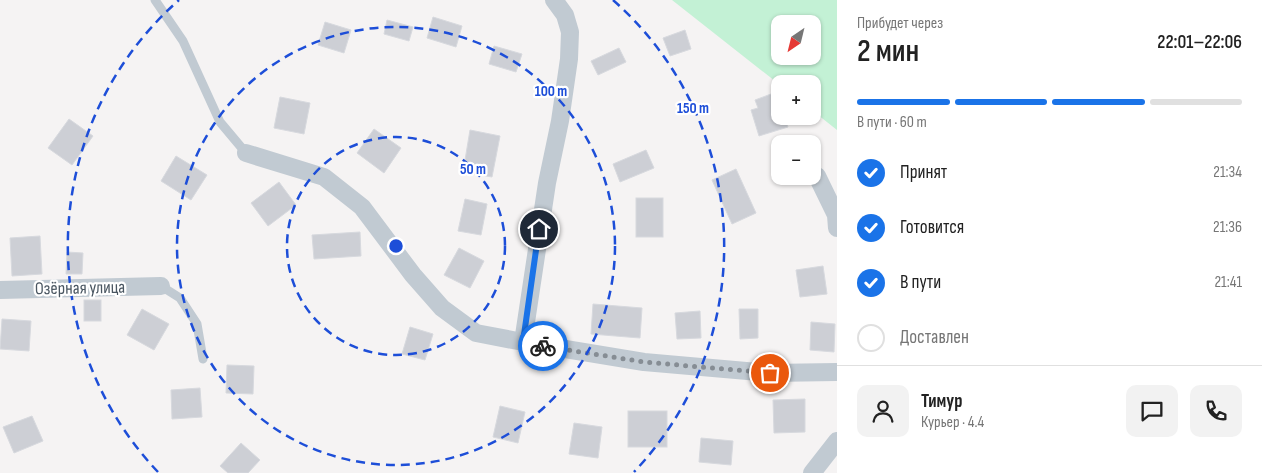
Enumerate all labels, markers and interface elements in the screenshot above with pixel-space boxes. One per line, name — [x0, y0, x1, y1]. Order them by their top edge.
text: Прибудет через — [857, 14, 943, 33]
north arrow — [771, 15, 821, 65]
map controls — [771, 15, 821, 185]
text: 22:01–22:06 — [1157, 31, 1242, 54]
text: 2 мин — [857, 32, 919, 71]
button: + — [771, 75, 821, 125]
text: 100 m — [535, 82, 567, 101]
text: 150 m — [677, 99, 709, 118]
text: В пути · 60 m — [857, 113, 927, 132]
button: − — [771, 135, 821, 185]
icon: check — [857, 159, 885, 187]
text: 50 m — [460, 160, 486, 179]
text: Принят — [900, 161, 947, 184]
text: 21:34 — [1213, 163, 1242, 182]
pin — [518, 208, 560, 250]
icon: check — [857, 214, 885, 242]
icon: home — [525, 215, 553, 243]
text: Готовится — [900, 216, 964, 239]
text: 21:36 — [1213, 218, 1242, 237]
centre of rings — [387, 237, 405, 255]
icon: check — [857, 269, 885, 297]
text: В пути — [900, 271, 941, 294]
text: 21:41 — [1214, 273, 1242, 292]
street label: Озёрная улица — [35, 277, 125, 299]
courier — [518, 321, 568, 371]
text: Доставлен — [900, 326, 969, 349]
icon: bike — [529, 332, 557, 360]
pin — [749, 352, 791, 394]
icon: bag — [756, 359, 784, 387]
button: person — [857, 385, 909, 437]
button: chat — [1126, 385, 1178, 437]
button: phone — [1190, 385, 1242, 437]
text: Тимур — [921, 390, 962, 413]
text: Курьер · 4.4 — [921, 413, 984, 432]

